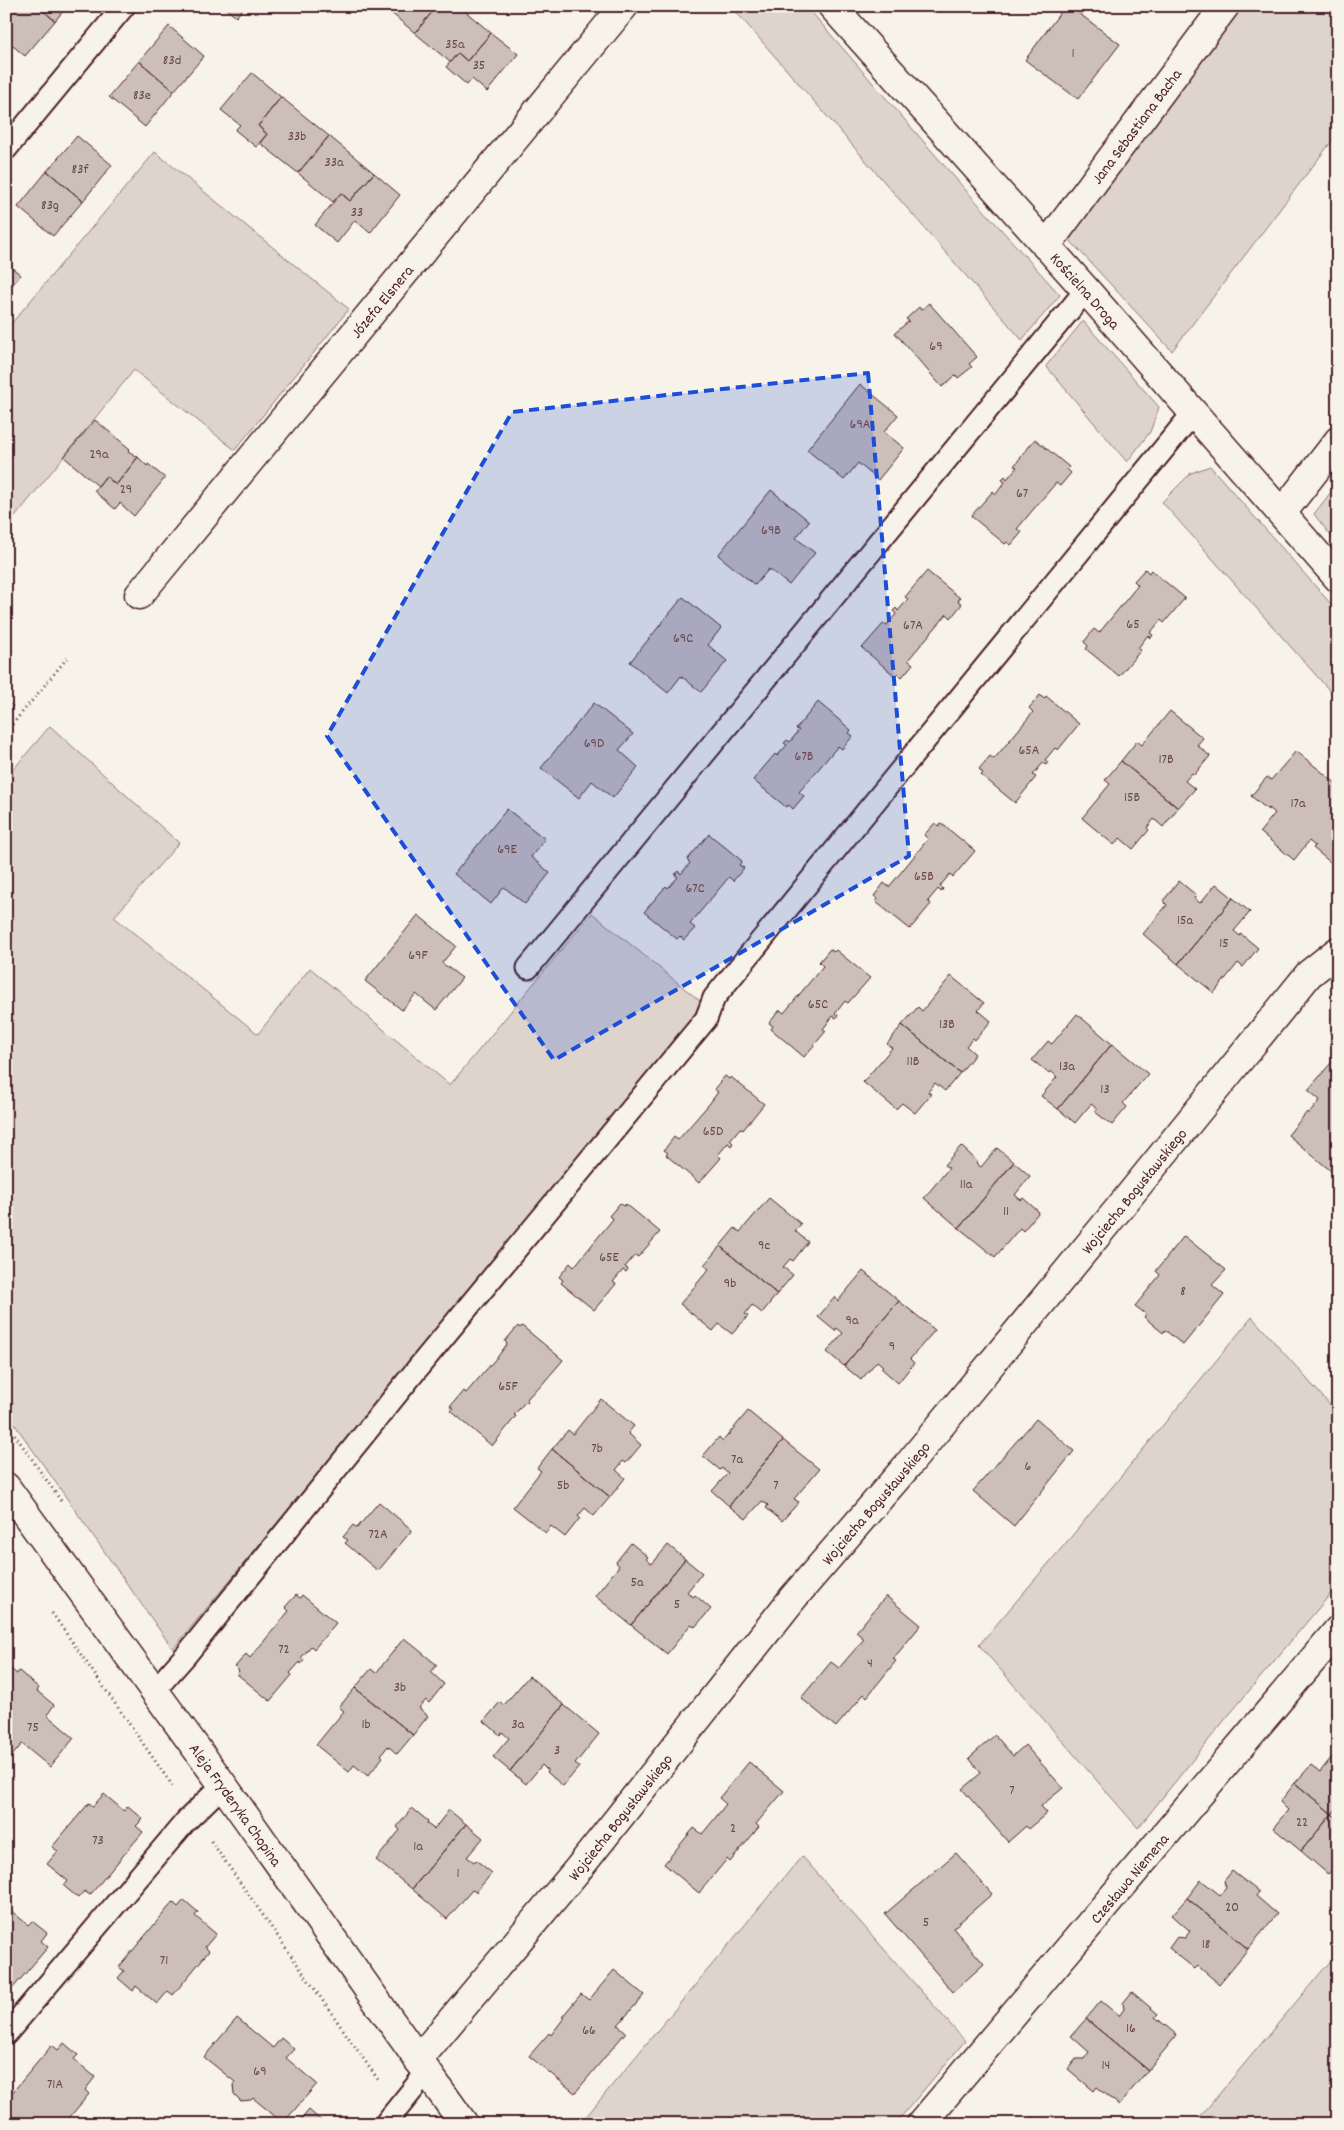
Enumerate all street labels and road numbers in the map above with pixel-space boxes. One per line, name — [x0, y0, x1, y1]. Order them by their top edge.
street label: Jana Sebastiana Bacha — [1087, 64, 1189, 190]
street label: Kościelna Droga — [1044, 248, 1125, 336]
street label: Józefa Elsnera — [346, 261, 420, 344]
street label: Wojciecha Bogusławskiego — [1077, 1124, 1194, 1260]
street label: Wojciecha Bogusławskiego — [817, 1437, 937, 1571]
street label: Aleja Fryderyka Chopina — [182, 1739, 287, 1872]
street label: Wojciecha Bogusławskiego — [564, 1750, 679, 1887]
street label: Czesława Niemena — [1086, 1829, 1176, 1930]

